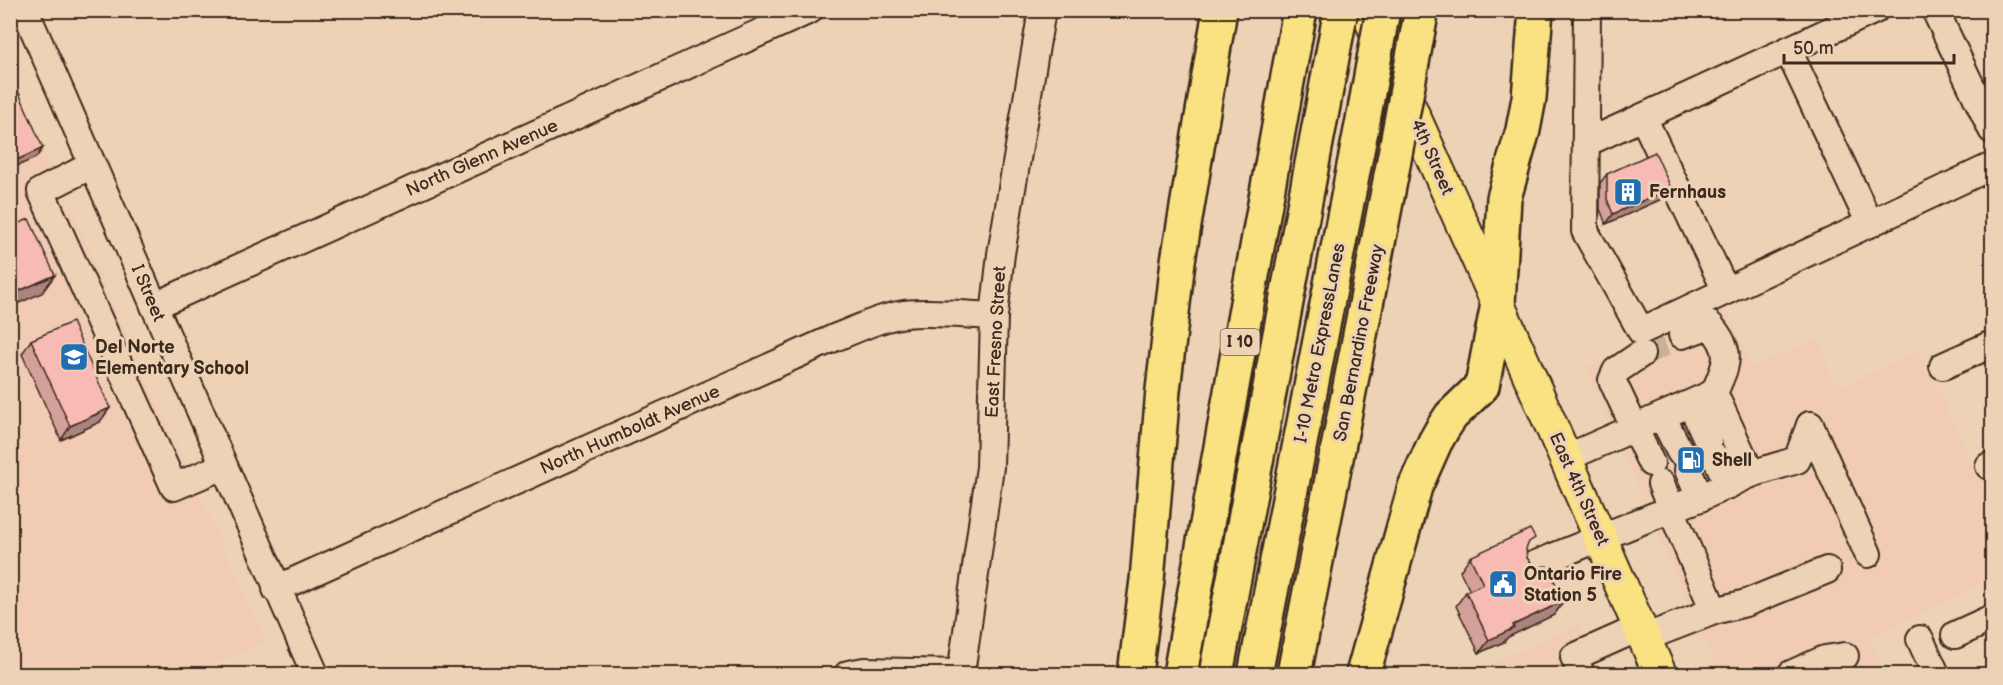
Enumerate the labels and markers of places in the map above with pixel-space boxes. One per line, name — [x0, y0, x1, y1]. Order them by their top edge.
building icon: Fernhaus — [1612, 176, 1644, 208]
place label: Fernhaus — [1649, 182, 1726, 203]
place label: Del Norte Elementary School — [95, 337, 249, 379]
school or university icon: Del Norte Elementary School — [58, 341, 90, 373]
fuel station icon: Shell — [1675, 444, 1707, 476]
place label: Shell — [1712, 450, 1752, 471]
place label: Ontario Fire Station 5 — [1524, 564, 1622, 606]
public building icon: Ontario Fire Station 5 — [1487, 568, 1519, 600]

